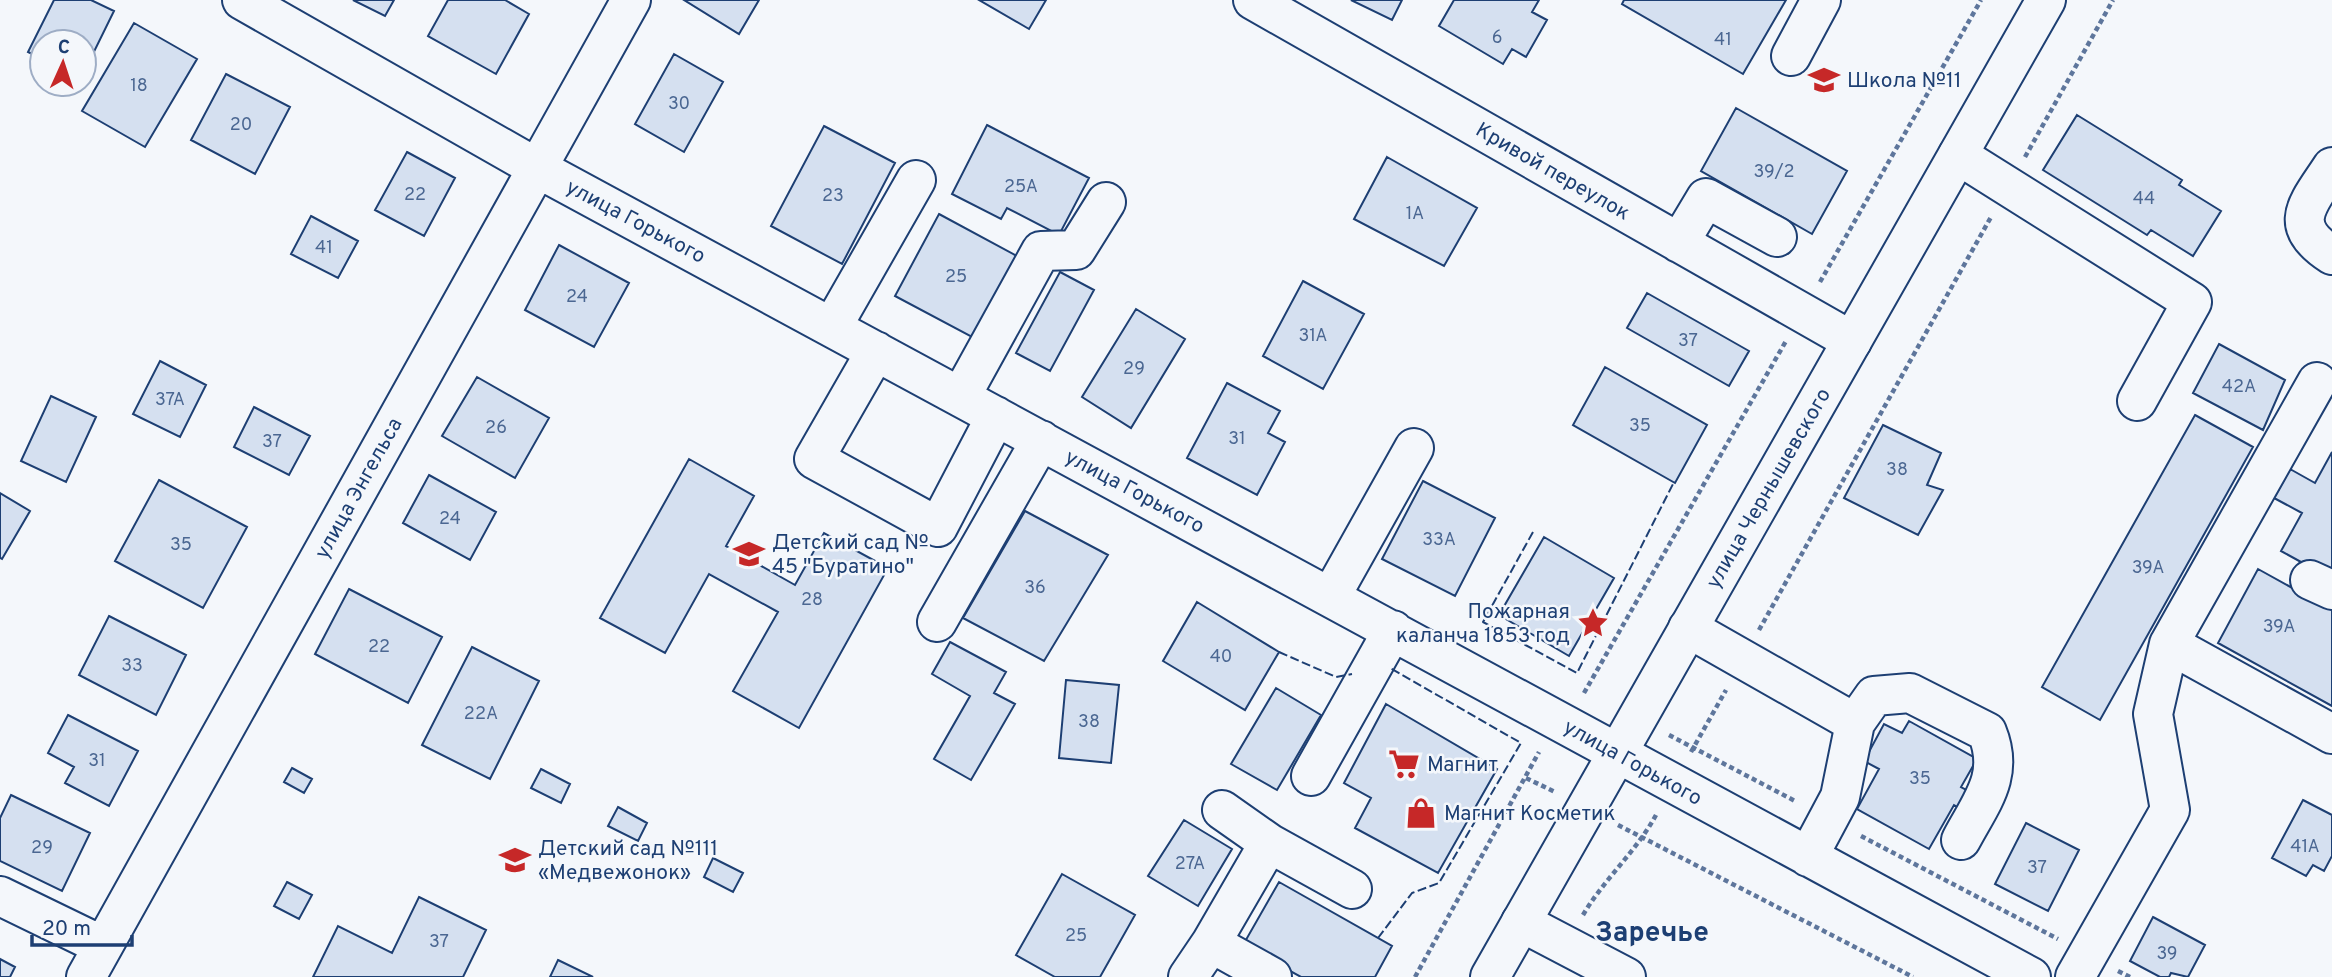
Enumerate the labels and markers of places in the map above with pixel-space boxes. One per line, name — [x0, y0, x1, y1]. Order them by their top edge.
school or university icon: Школа №11 — [1807, 63, 1841, 97]
place label: Школа №11 — [1847, 68, 1962, 95]
place label: Детский сад № 45 "Буратино" — [772, 530, 929, 581]
school or university icon: Детский сад № 45 "Буратино" — [732, 537, 766, 571]
place label: Пожарная каланча 1853 год — [1396, 599, 1570, 650]
place icon: Пожарная каланча 1853 год — [1576, 606, 1610, 640]
supermarket icon: Магнит — [1387, 747, 1421, 781]
place label: Магнит — [1427, 752, 1498, 779]
shop icon: Магнит Косметик — [1404, 796, 1438, 830]
place label: Магнит Косметик — [1444, 801, 1615, 828]
place label: Детский сад №111 «Медвежонок» — [538, 836, 718, 887]
school or university icon: Детский сад №111 «Медвежонок» — [498, 843, 532, 877]

